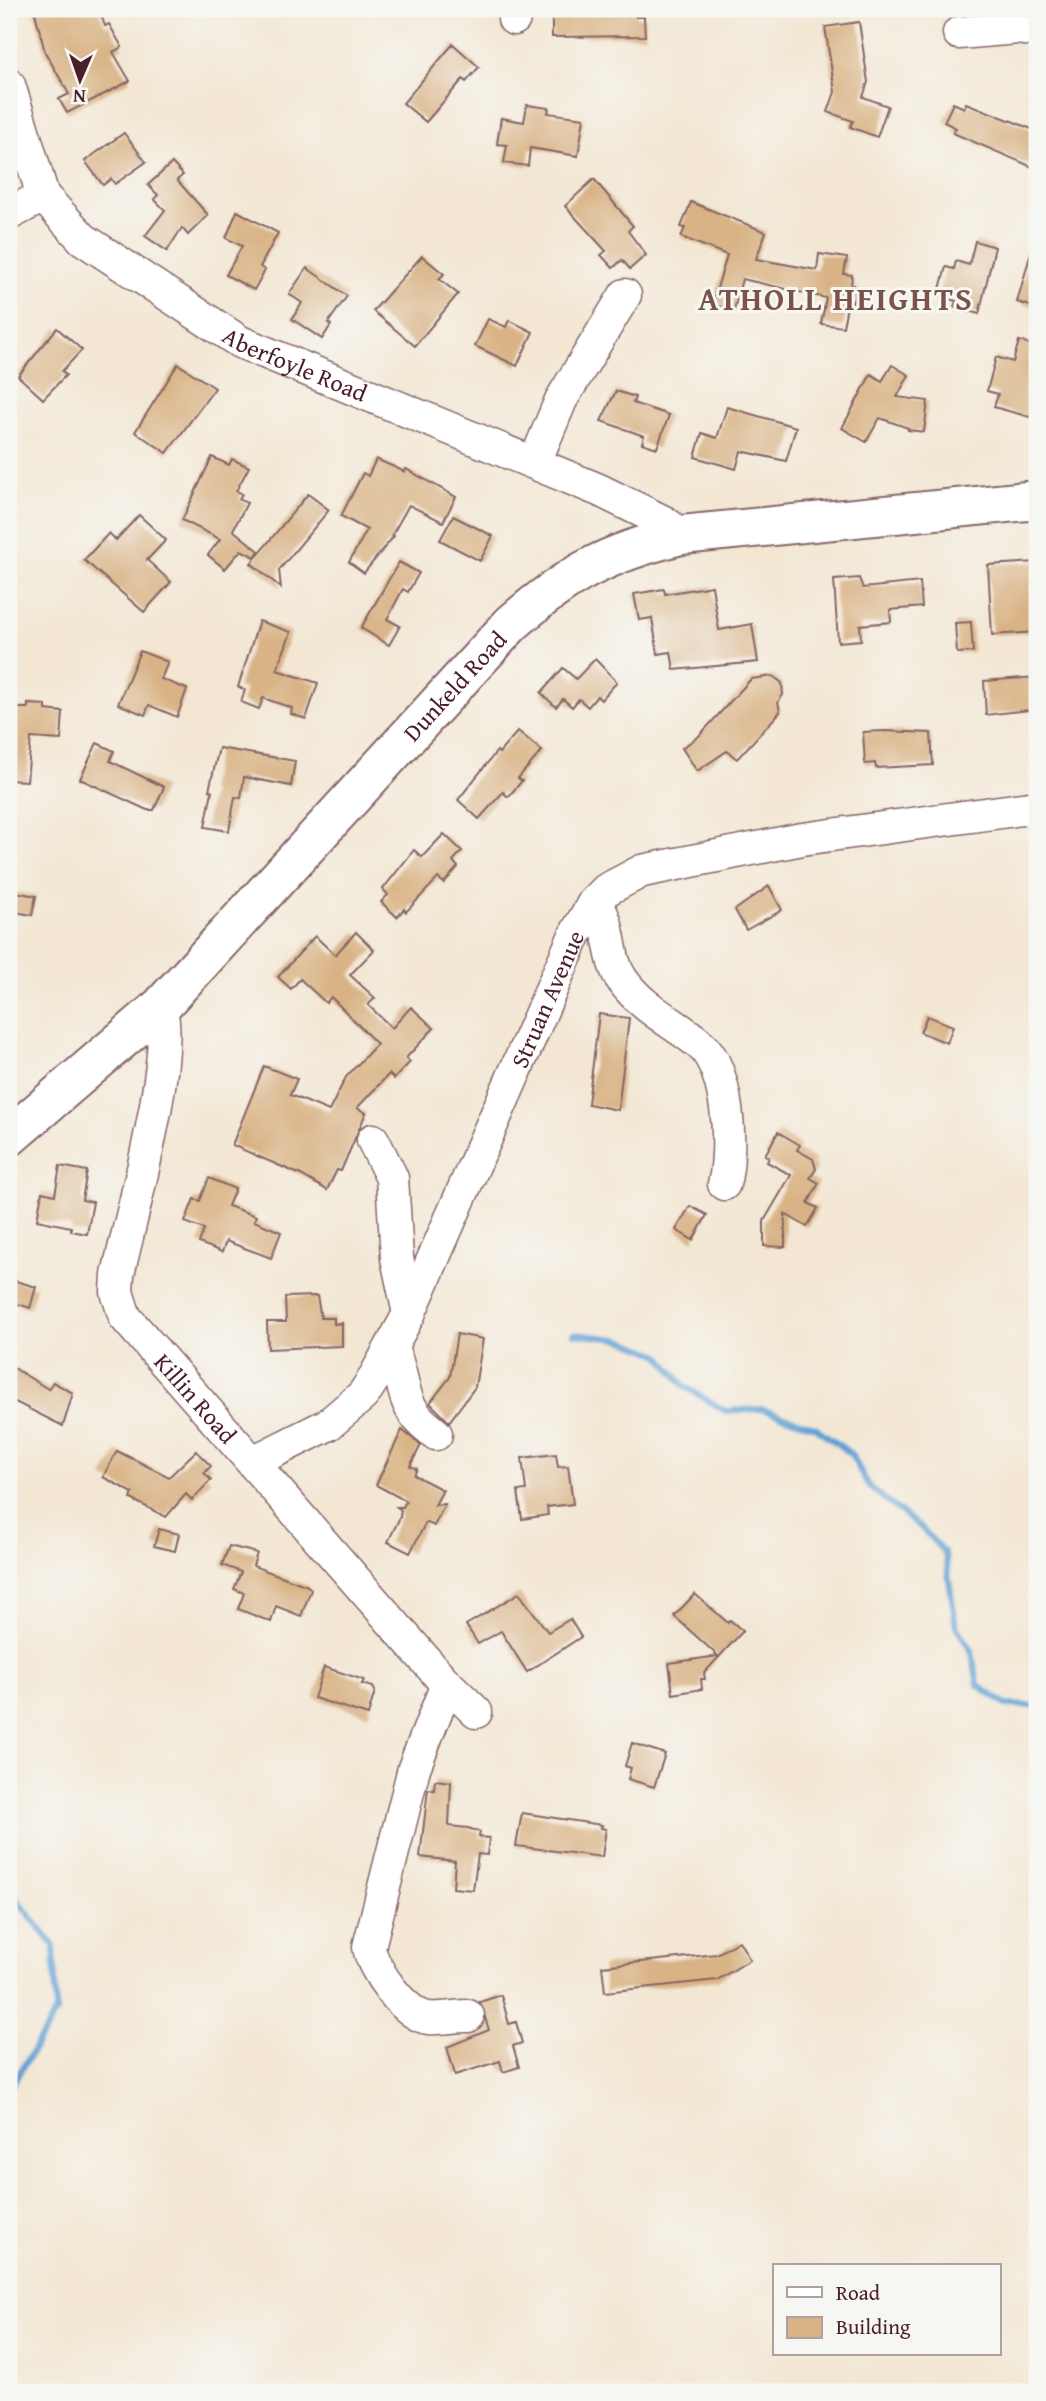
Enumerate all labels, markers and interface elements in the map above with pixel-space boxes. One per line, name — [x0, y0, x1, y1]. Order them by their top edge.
north arrow — [46, 46, 116, 116]
text: N — [72, 83, 86, 111]
district label: ATHOLL HEIGHTS — [698, 275, 974, 322]
street label: Aberfoyle Road — [216, 318, 373, 410]
street label: Dunkeld Road — [395, 623, 514, 749]
street label: Struan Avenue — [502, 924, 593, 1073]
street label: Killin Road — [146, 1345, 246, 1451]
legend — [773, 2264, 1000, 2356]
text: Road — [836, 2277, 881, 2308]
text: Building — [836, 2311, 911, 2342]

